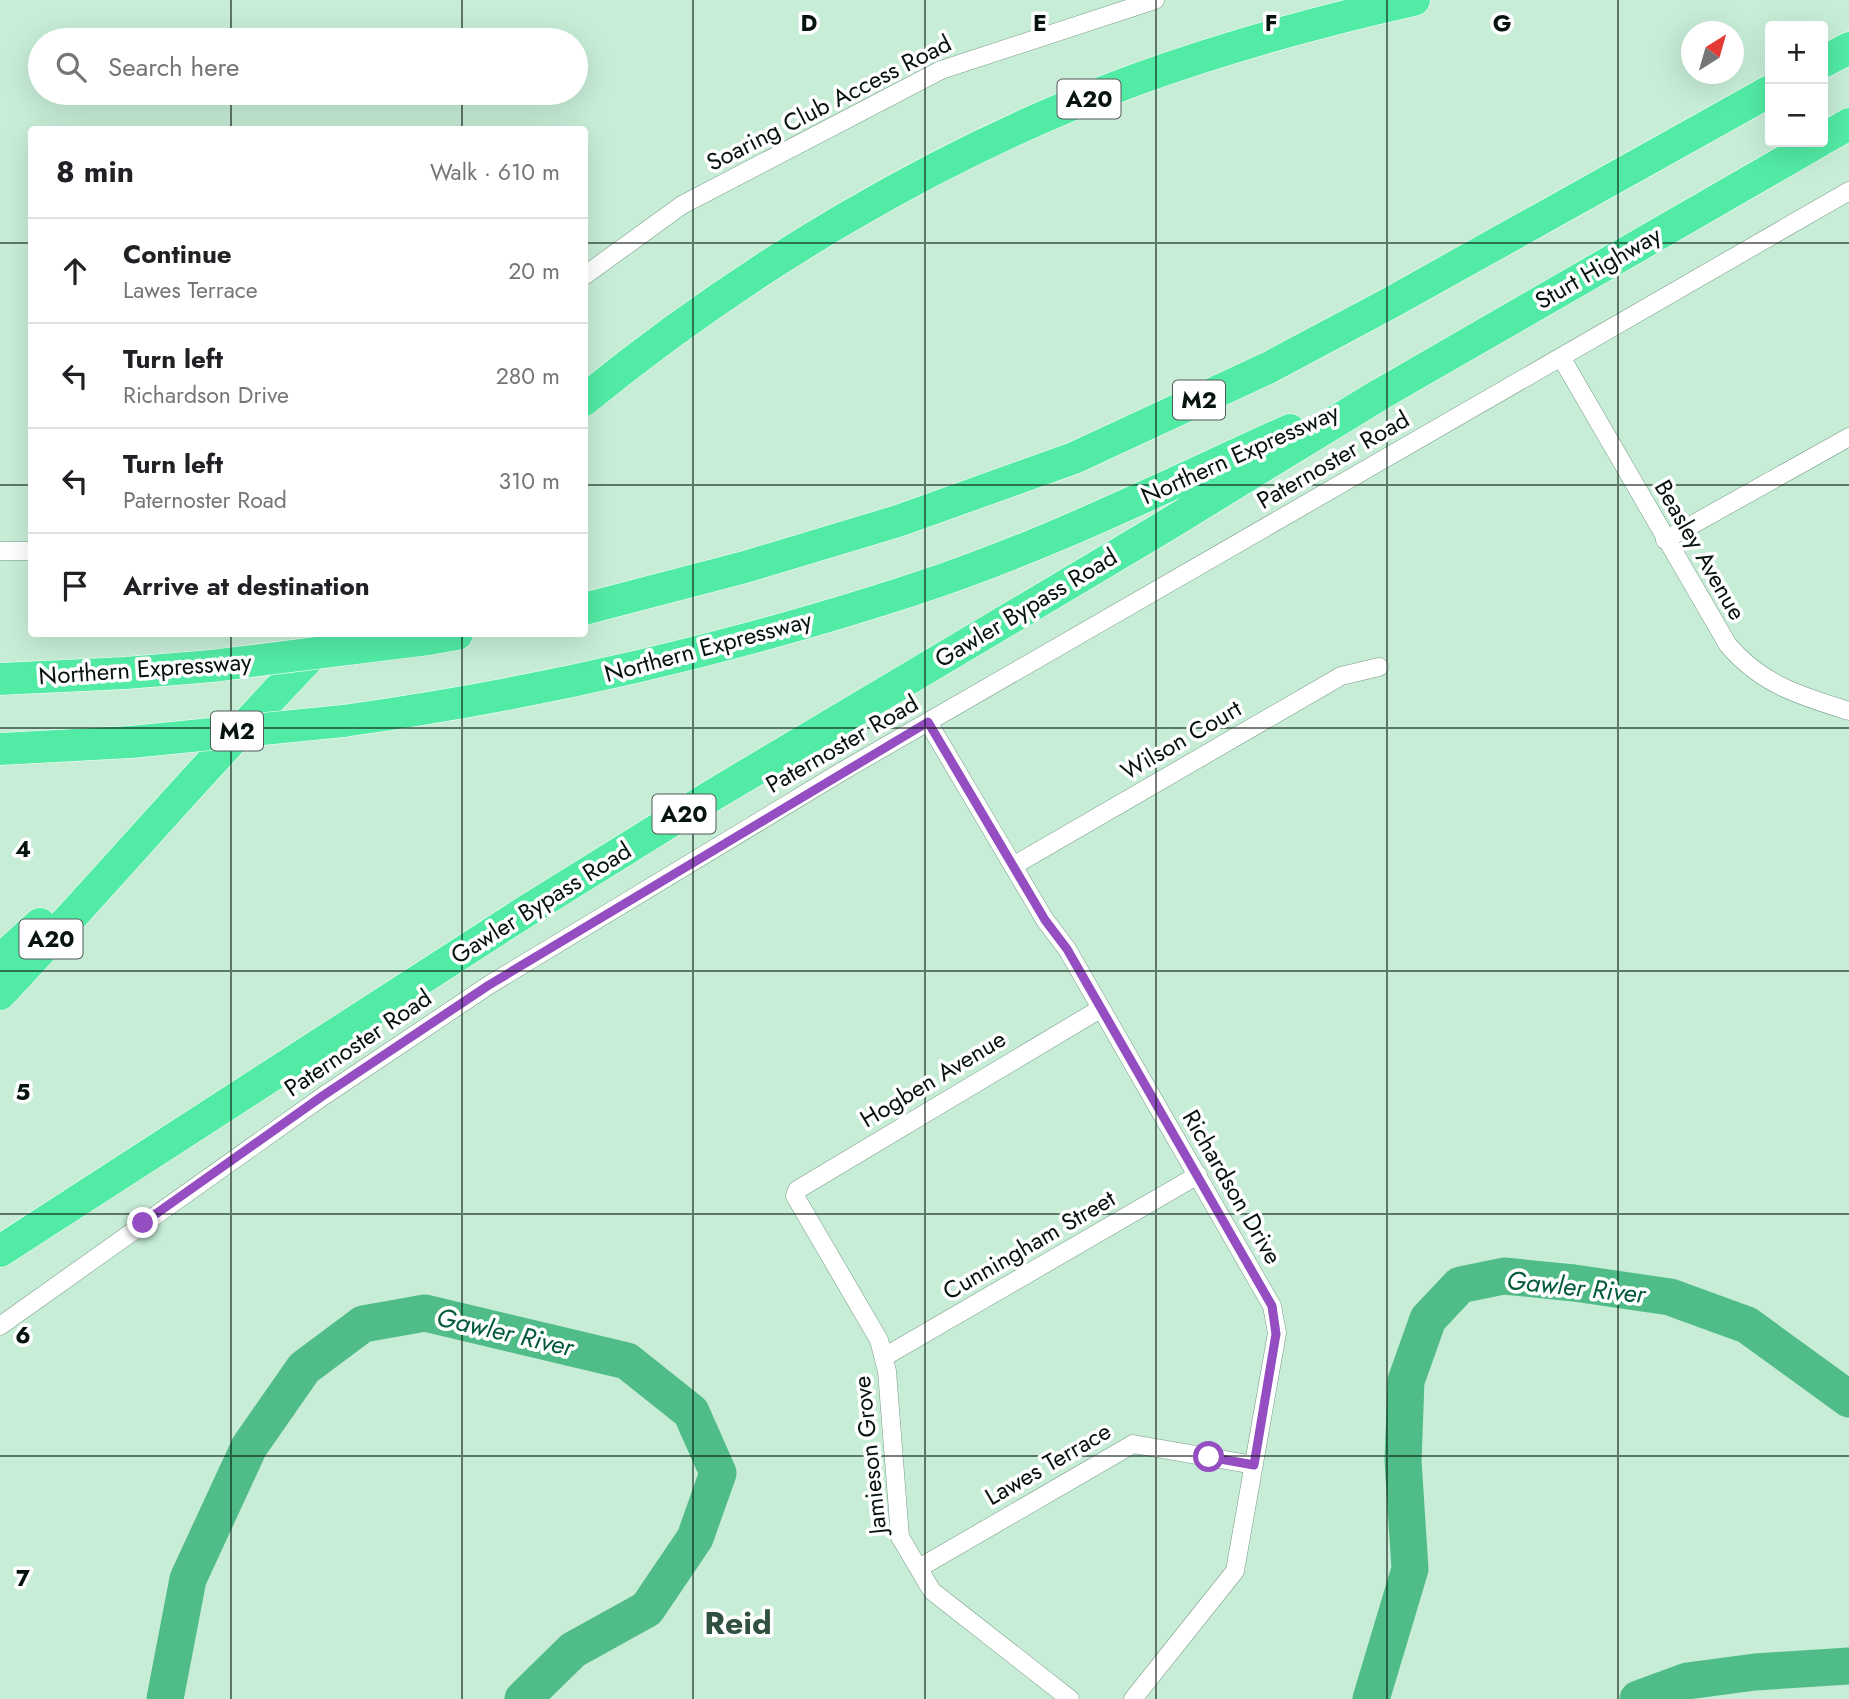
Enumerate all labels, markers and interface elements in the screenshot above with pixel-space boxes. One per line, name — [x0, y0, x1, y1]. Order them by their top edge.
text: D — [801, 6, 818, 40]
text: E — [1033, 6, 1047, 40]
text: F — [1265, 6, 1277, 40]
text: G — [1493, 6, 1511, 40]
north arrow — [1681, 21, 1744, 84]
map controls — [1765, 21, 1828, 147]
button: + — [1765, 21, 1828, 84]
street label: Soaring Club Access Road — [700, 26, 957, 180]
search box — [28, 28, 588, 105]
icon: search — [52, 48, 90, 86]
text: Search here — [108, 48, 240, 86]
road number: A20 — [1058, 80, 1120, 118]
button: − — [1765, 84, 1828, 147]
text: 8 min — [56, 150, 134, 193]
text: Walk · 610 m — [430, 155, 560, 189]
street label: Sturt Highway — [1528, 217, 1668, 318]
text: Continue — [123, 235, 232, 273]
icon: ahead — [56, 252, 94, 290]
text: 20 m — [508, 254, 560, 288]
text: Lawes Terrace — [123, 273, 258, 307]
text: Turn left — [123, 340, 223, 378]
icon: left — [56, 357, 94, 395]
text: 280 m — [496, 359, 560, 393]
text: Richardson Drive — [123, 378, 289, 412]
road number: M2 — [1173, 380, 1225, 420]
street label: Northern Expressway — [1135, 394, 1345, 513]
street label: Paternoster Road — [1250, 402, 1416, 517]
text: Turn left — [123, 445, 223, 483]
icon: left — [56, 462, 94, 500]
text: 310 m — [498, 464, 560, 498]
street label: Beasley Avenue — [1646, 473, 1755, 626]
text: Paternoster Road — [123, 483, 287, 517]
street label: Gawler Bypass Road — [928, 539, 1124, 676]
icon: arrive — [56, 567, 94, 605]
text: Arrive at destination — [123, 567, 370, 605]
street label: Northern Expressway — [600, 602, 816, 691]
street label: Northern Expressway — [37, 644, 253, 693]
street label: Paternoster Road — [759, 686, 925, 801]
street label: Wilson Court — [1114, 691, 1248, 788]
road number: M2 — [211, 712, 263, 750]
road number: A20 — [652, 794, 716, 834]
text: 4 — [15, 832, 31, 866]
street label: Gawler Bypass Road — [444, 833, 638, 972]
road number: A20 — [20, 920, 82, 958]
street label: Paternoster Road — [277, 980, 438, 1105]
street label: Hogben Avenue — [853, 1021, 1012, 1136]
text: 5 — [16, 1075, 30, 1109]
street label: Richardson Drive — [1174, 1103, 1291, 1270]
street label: Cunningham Street — [936, 1181, 1122, 1308]
route end — [127, 1207, 158, 1238]
water label: Gawler River — [1505, 1261, 1649, 1313]
water label: Gawler River — [433, 1298, 578, 1366]
text: 6 — [15, 1318, 31, 1352]
street label: Jamieson Grove — [844, 1374, 896, 1539]
street label: Lawes Terrace — [978, 1413, 1117, 1514]
route start — [1193, 1441, 1224, 1472]
text: 7 — [16, 1561, 30, 1595]
district label: Reid — [704, 1600, 772, 1646]

